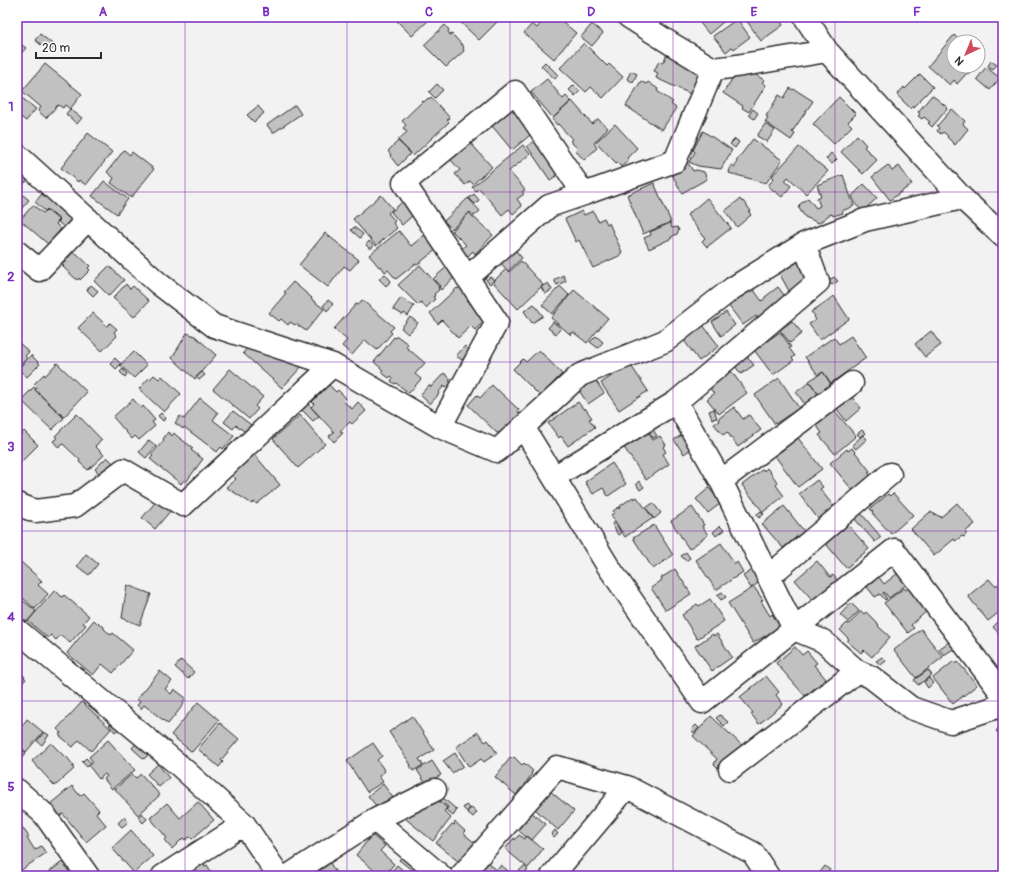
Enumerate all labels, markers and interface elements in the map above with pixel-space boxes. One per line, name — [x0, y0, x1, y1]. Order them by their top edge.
text: A — [99, 4, 108, 20]
text: B — [262, 4, 270, 20]
text: C — [425, 4, 433, 20]
text: D — [587, 4, 595, 20]
text: E — [751, 4, 758, 20]
text: F — [913, 4, 921, 20]
scale bar — [36, 34, 101, 60]
north arrow — [946, 34, 986, 74]
text: 20 m — [42, 41, 71, 56]
text: N — [952, 53, 967, 68]
text: 1 — [8, 99, 14, 115]
text: 2 — [7, 269, 15, 285]
text: 3 — [7, 439, 15, 455]
text: 4 — [7, 609, 15, 625]
text: 5 — [7, 779, 15, 795]

